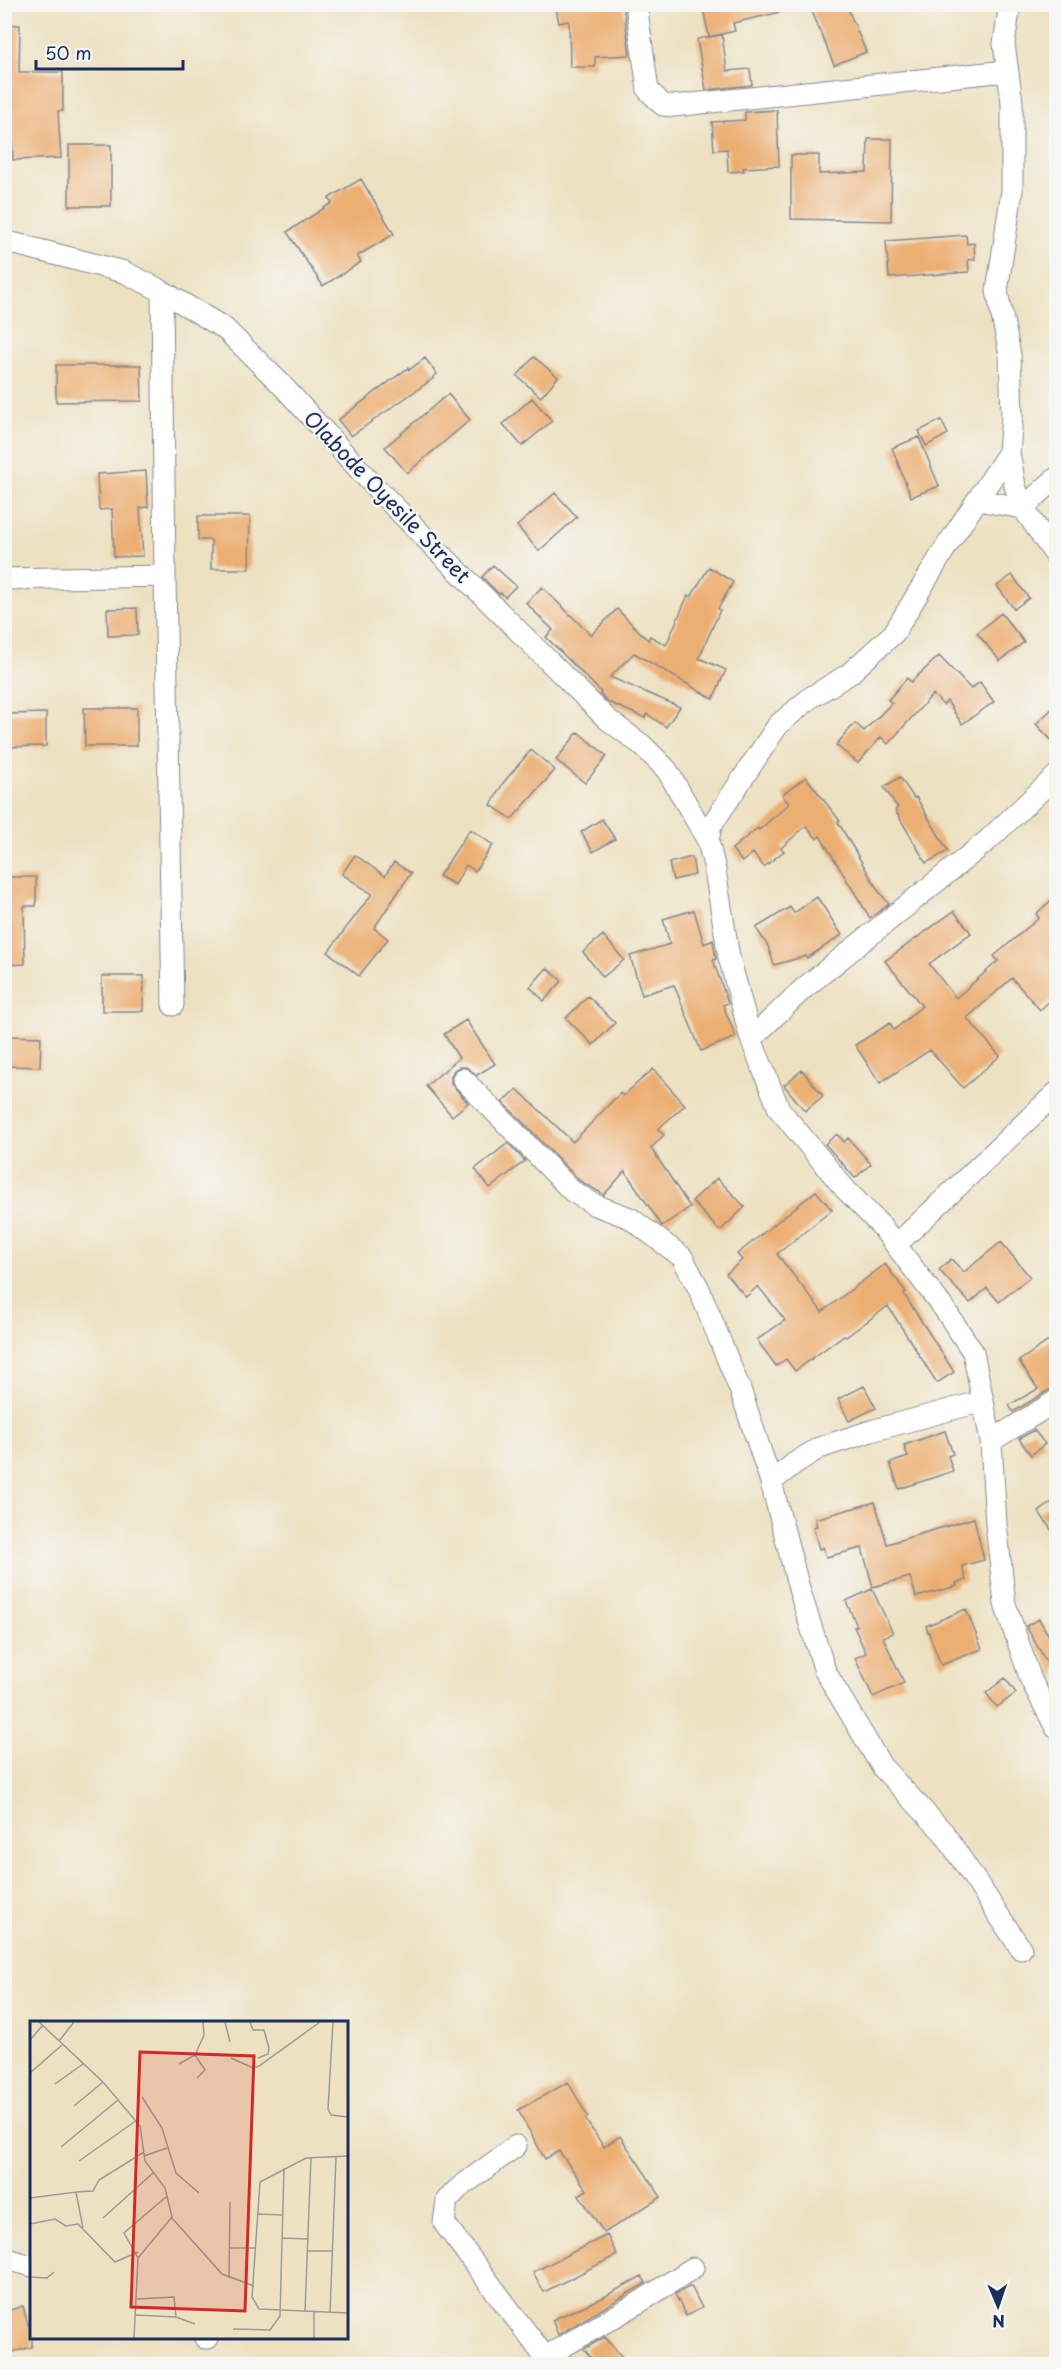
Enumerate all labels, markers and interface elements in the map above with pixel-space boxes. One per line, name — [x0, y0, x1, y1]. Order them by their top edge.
scale bar — [36, 33, 183, 71]
text: 50 m — [45, 39, 92, 66]
street label: Olabode Oyesile Street — [297, 402, 479, 590]
inset map — [30, 2021, 348, 2339]
north arrow — [968, 2276, 1028, 2336]
text: N — [992, 2310, 1005, 2334]

